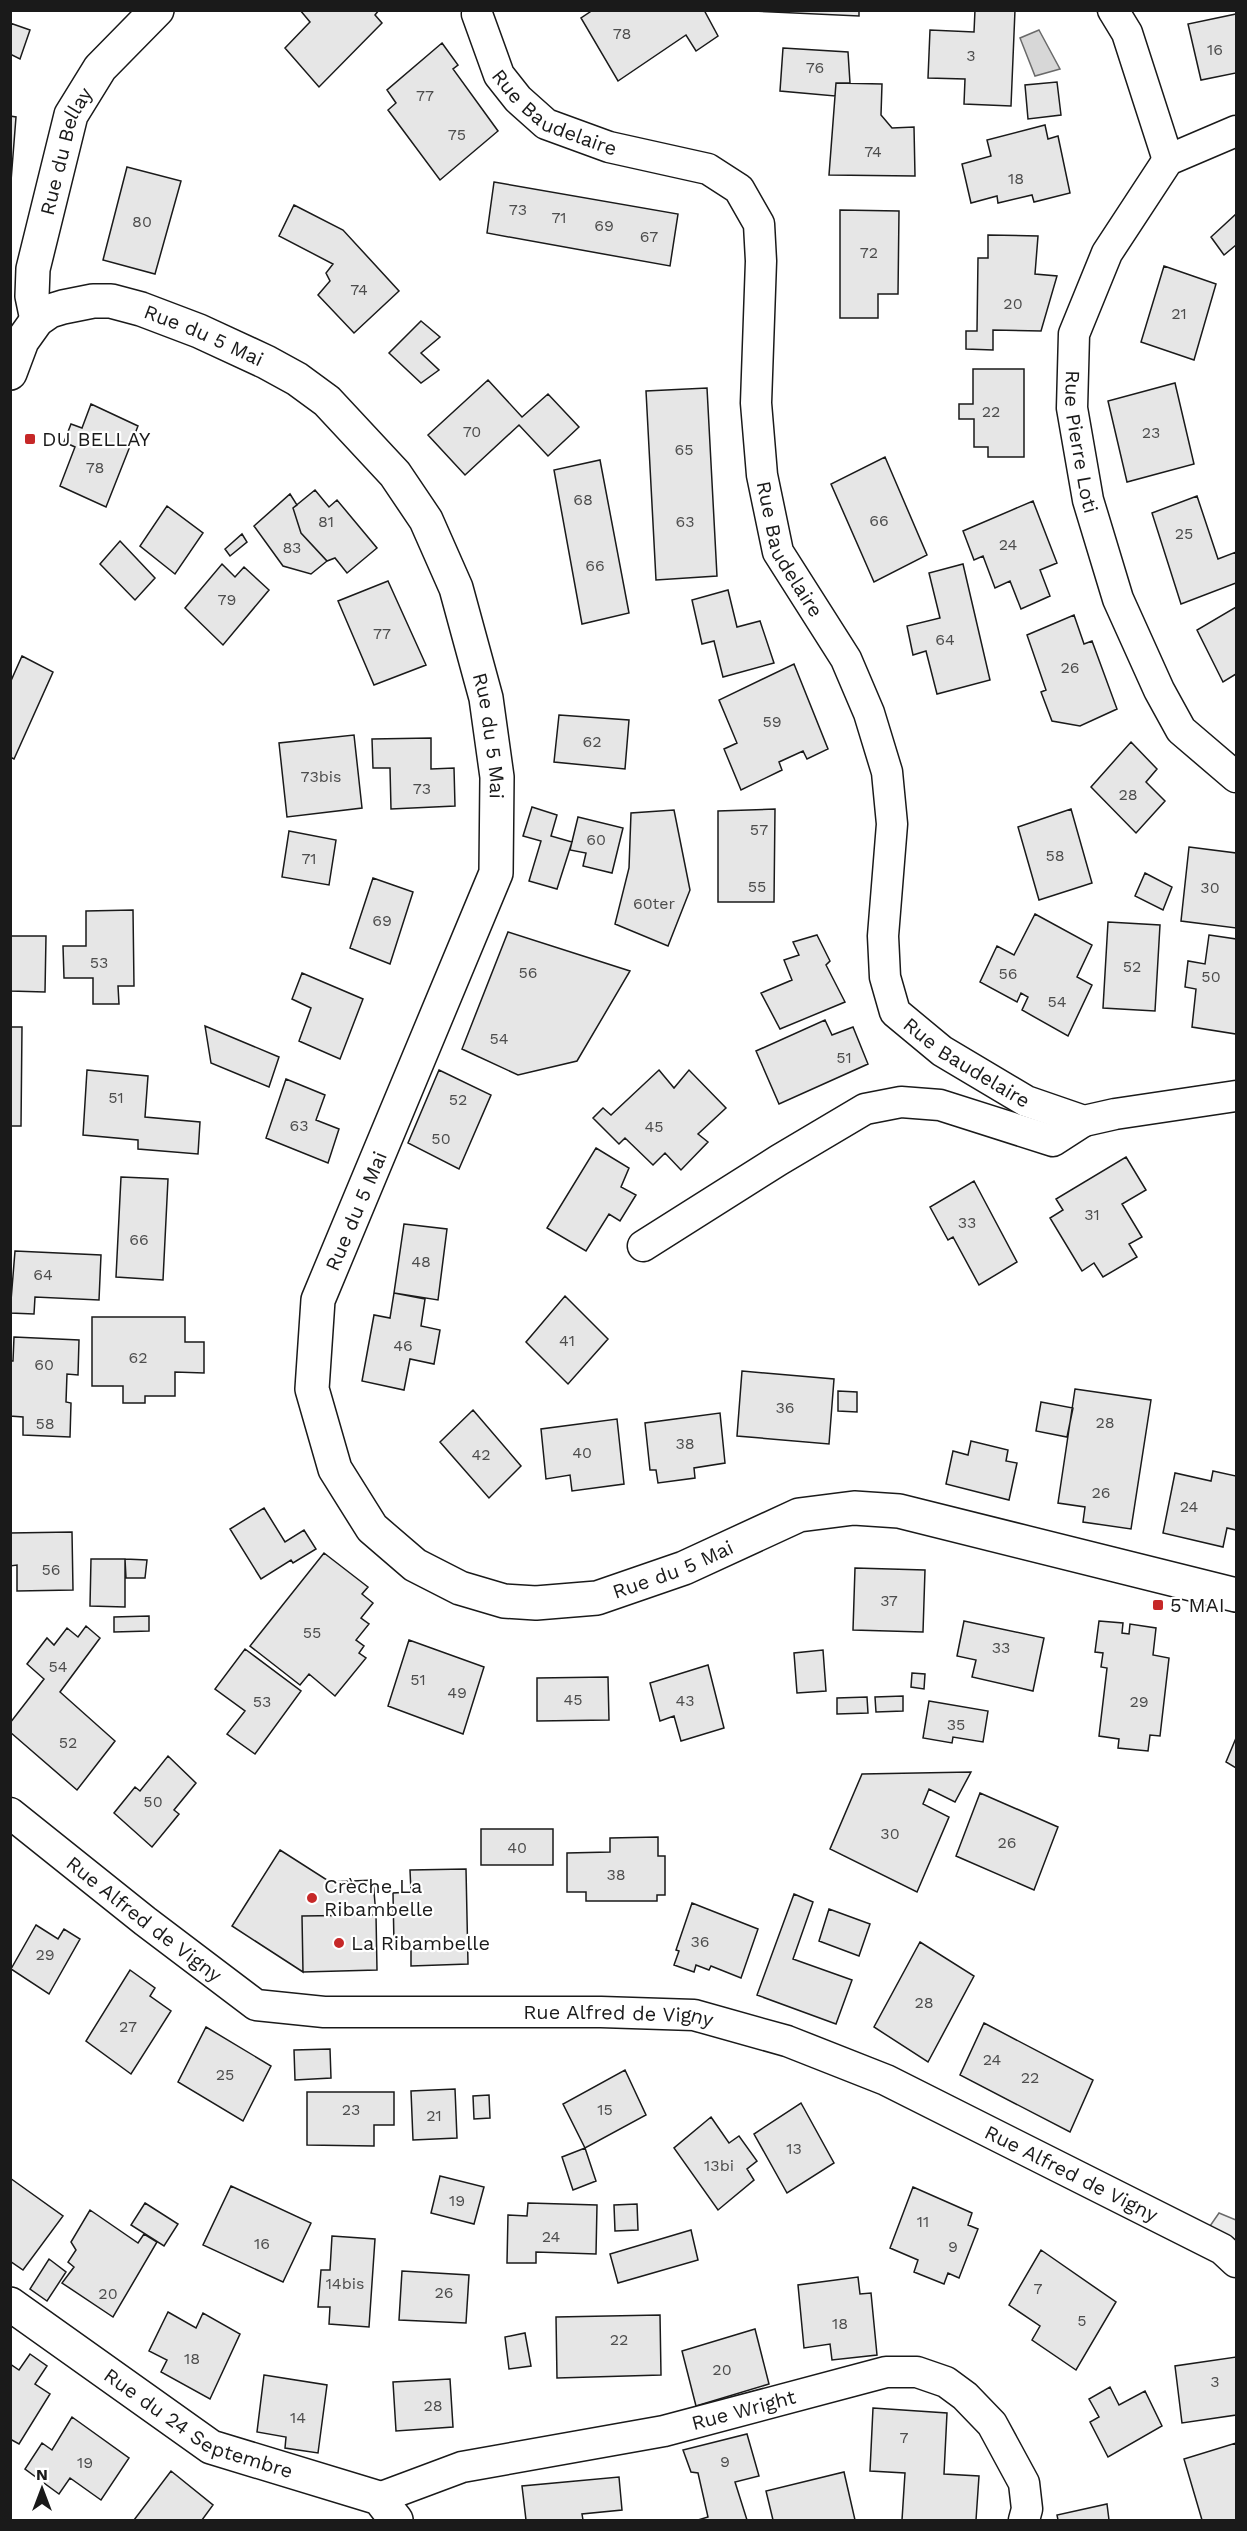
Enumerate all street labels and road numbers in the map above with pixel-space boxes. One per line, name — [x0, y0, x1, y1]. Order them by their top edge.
street label: Rue Baudelaire — [487, 64, 619, 160]
street label: Rue du Bellay — [35, 82, 98, 218]
street label: Rue du 5 Mai — [141, 299, 267, 371]
street label: Rue Pierre Loti — [1060, 370, 1103, 516]
street label: Rue Baudelaire — [752, 479, 828, 621]
street label: Rue du 5 Mai — [468, 670, 510, 799]
street label: Rue Baudelaire — [899, 1012, 1034, 1113]
street label: Rue du 5 Mai — [320, 1148, 392, 1274]
street label: Rue du 5 Mai — [609, 1535, 737, 1604]
street label: Rue Alfred de Vigny — [62, 1851, 227, 1987]
street label: Rue Alfred de Vigny — [523, 2000, 717, 2032]
street label: Rue Alfred de Vigny — [981, 2120, 1163, 2227]
street label: Rue du 24 Septembre — [99, 2363, 296, 2483]
street label: Rue Wright — [689, 2384, 799, 2435]

